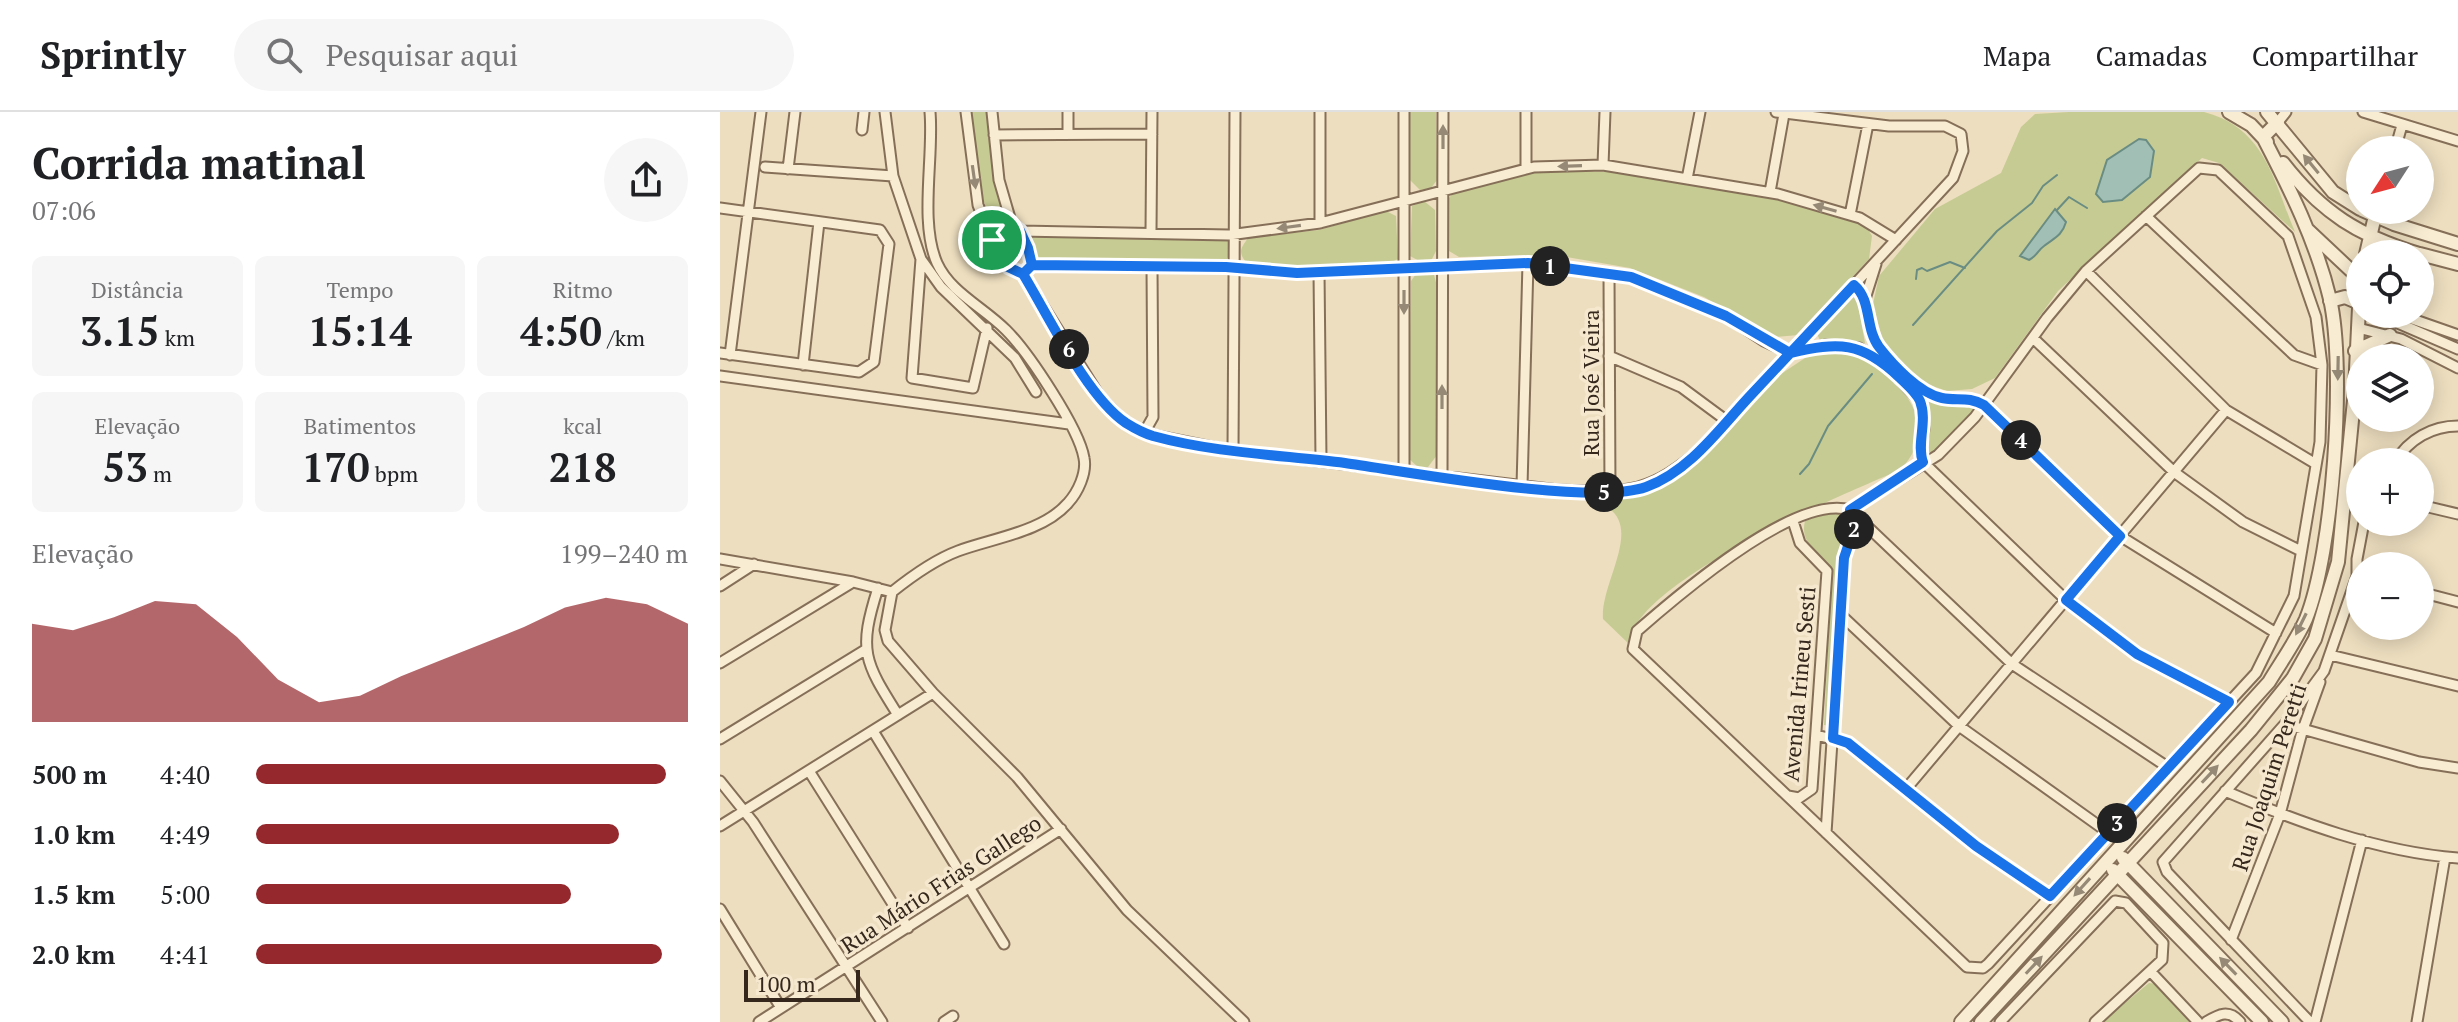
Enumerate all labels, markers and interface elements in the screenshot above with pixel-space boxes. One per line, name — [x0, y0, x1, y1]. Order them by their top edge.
search box — [234, 19, 794, 91]
text: Sprintly — [40, 30, 186, 80]
icon: search — [262, 33, 306, 77]
text: Pesquisar aqui — [326, 35, 518, 75]
text: Mapa — [1983, 37, 2051, 74]
text: Camadas — [2095, 37, 2208, 74]
text: Compartilhar — [2252, 37, 2418, 74]
one-way arrow — [1437, 124, 1449, 149]
text: Corrida matinal — [32, 133, 366, 192]
north arrow — [2346, 136, 2434, 224]
map controls — [2346, 136, 2434, 640]
button: share — [604, 138, 688, 222]
one-way arrow — [2303, 154, 2320, 174]
one-way arrow — [1557, 160, 1582, 172]
one-way arrow — [968, 165, 981, 190]
text: 07:06 — [32, 193, 96, 227]
one-way arrow — [1813, 201, 1838, 213]
pin — [958, 206, 1026, 274]
icon: arrive — [970, 218, 1014, 262]
one-way arrow — [1276, 221, 1301, 234]
button: locate — [2346, 240, 2434, 328]
pin: 1 — [1530, 246, 1570, 286]
text: 1 — [1544, 251, 1556, 280]
text: Distância — [91, 275, 183, 304]
text: Tempo — [327, 275, 393, 304]
text: Ritmo — [553, 275, 613, 304]
one-way arrow — [1398, 290, 1410, 315]
text: 3.15 — [80, 304, 159, 357]
text: 15:14 — [308, 304, 412, 357]
text: 4:50 — [520, 304, 602, 357]
street label: Rua José Vieira — [1576, 310, 1605, 456]
text: km — [159, 323, 195, 352]
text: /km — [602, 323, 645, 352]
pin: 6 — [1049, 329, 1089, 369]
text: 6 — [1063, 334, 1075, 363]
button: layers — [2346, 344, 2434, 432]
one-way arrow — [2331, 356, 2344, 381]
one-way arrow — [1436, 384, 1448, 409]
text: Elevação — [94, 411, 180, 440]
text: Batimentos — [304, 411, 416, 440]
text: kcal — [563, 411, 602, 440]
pin: 4 — [2001, 420, 2041, 460]
text: 4 — [2015, 425, 2027, 454]
text: 53 — [103, 440, 148, 493]
text: 170 — [302, 440, 370, 493]
text: 218 — [549, 440, 617, 493]
button: + — [2346, 448, 2434, 536]
text: m — [148, 459, 172, 488]
text: bpm — [370, 459, 418, 488]
pin: 5 — [1584, 472, 1624, 512]
text: 5 — [1598, 477, 1610, 506]
pin: 2 — [1834, 509, 1874, 549]
text: 2 — [1848, 514, 1860, 543]
text: Elevação — [32, 536, 134, 570]
text: 199–240 m — [560, 536, 688, 570]
button: − — [2346, 552, 2434, 640]
street label: Avenida Irineu Sesti — [1776, 585, 1821, 783]
one-way arrow — [2294, 613, 2308, 636]
street label: Rua Joaquim Peretti — [2225, 679, 2313, 874]
text: 500 m — [32, 757, 107, 791]
text: 4:40 — [160, 757, 210, 791]
one-way arrow — [2201, 765, 2219, 784]
pin: 3 — [2097, 803, 2137, 843]
street label: Rua Mário Frias Gallego — [835, 808, 1046, 959]
text: 3 — [2111, 808, 2123, 837]
text: 1.0 km — [32, 817, 115, 851]
text: 4:49 — [160, 817, 210, 851]
text: 1.5 km — [32, 877, 115, 911]
text: 5:00 — [160, 877, 210, 911]
one-way arrow — [2074, 878, 2092, 897]
text: 2.0 km — [32, 937, 115, 971]
text: 4:41 — [160, 937, 210, 971]
one-way arrow — [2024, 956, 2042, 975]
one-way arrow — [2219, 957, 2238, 976]
scale bar — [744, 966, 860, 1002]
text: 100 m — [756, 969, 816, 998]

